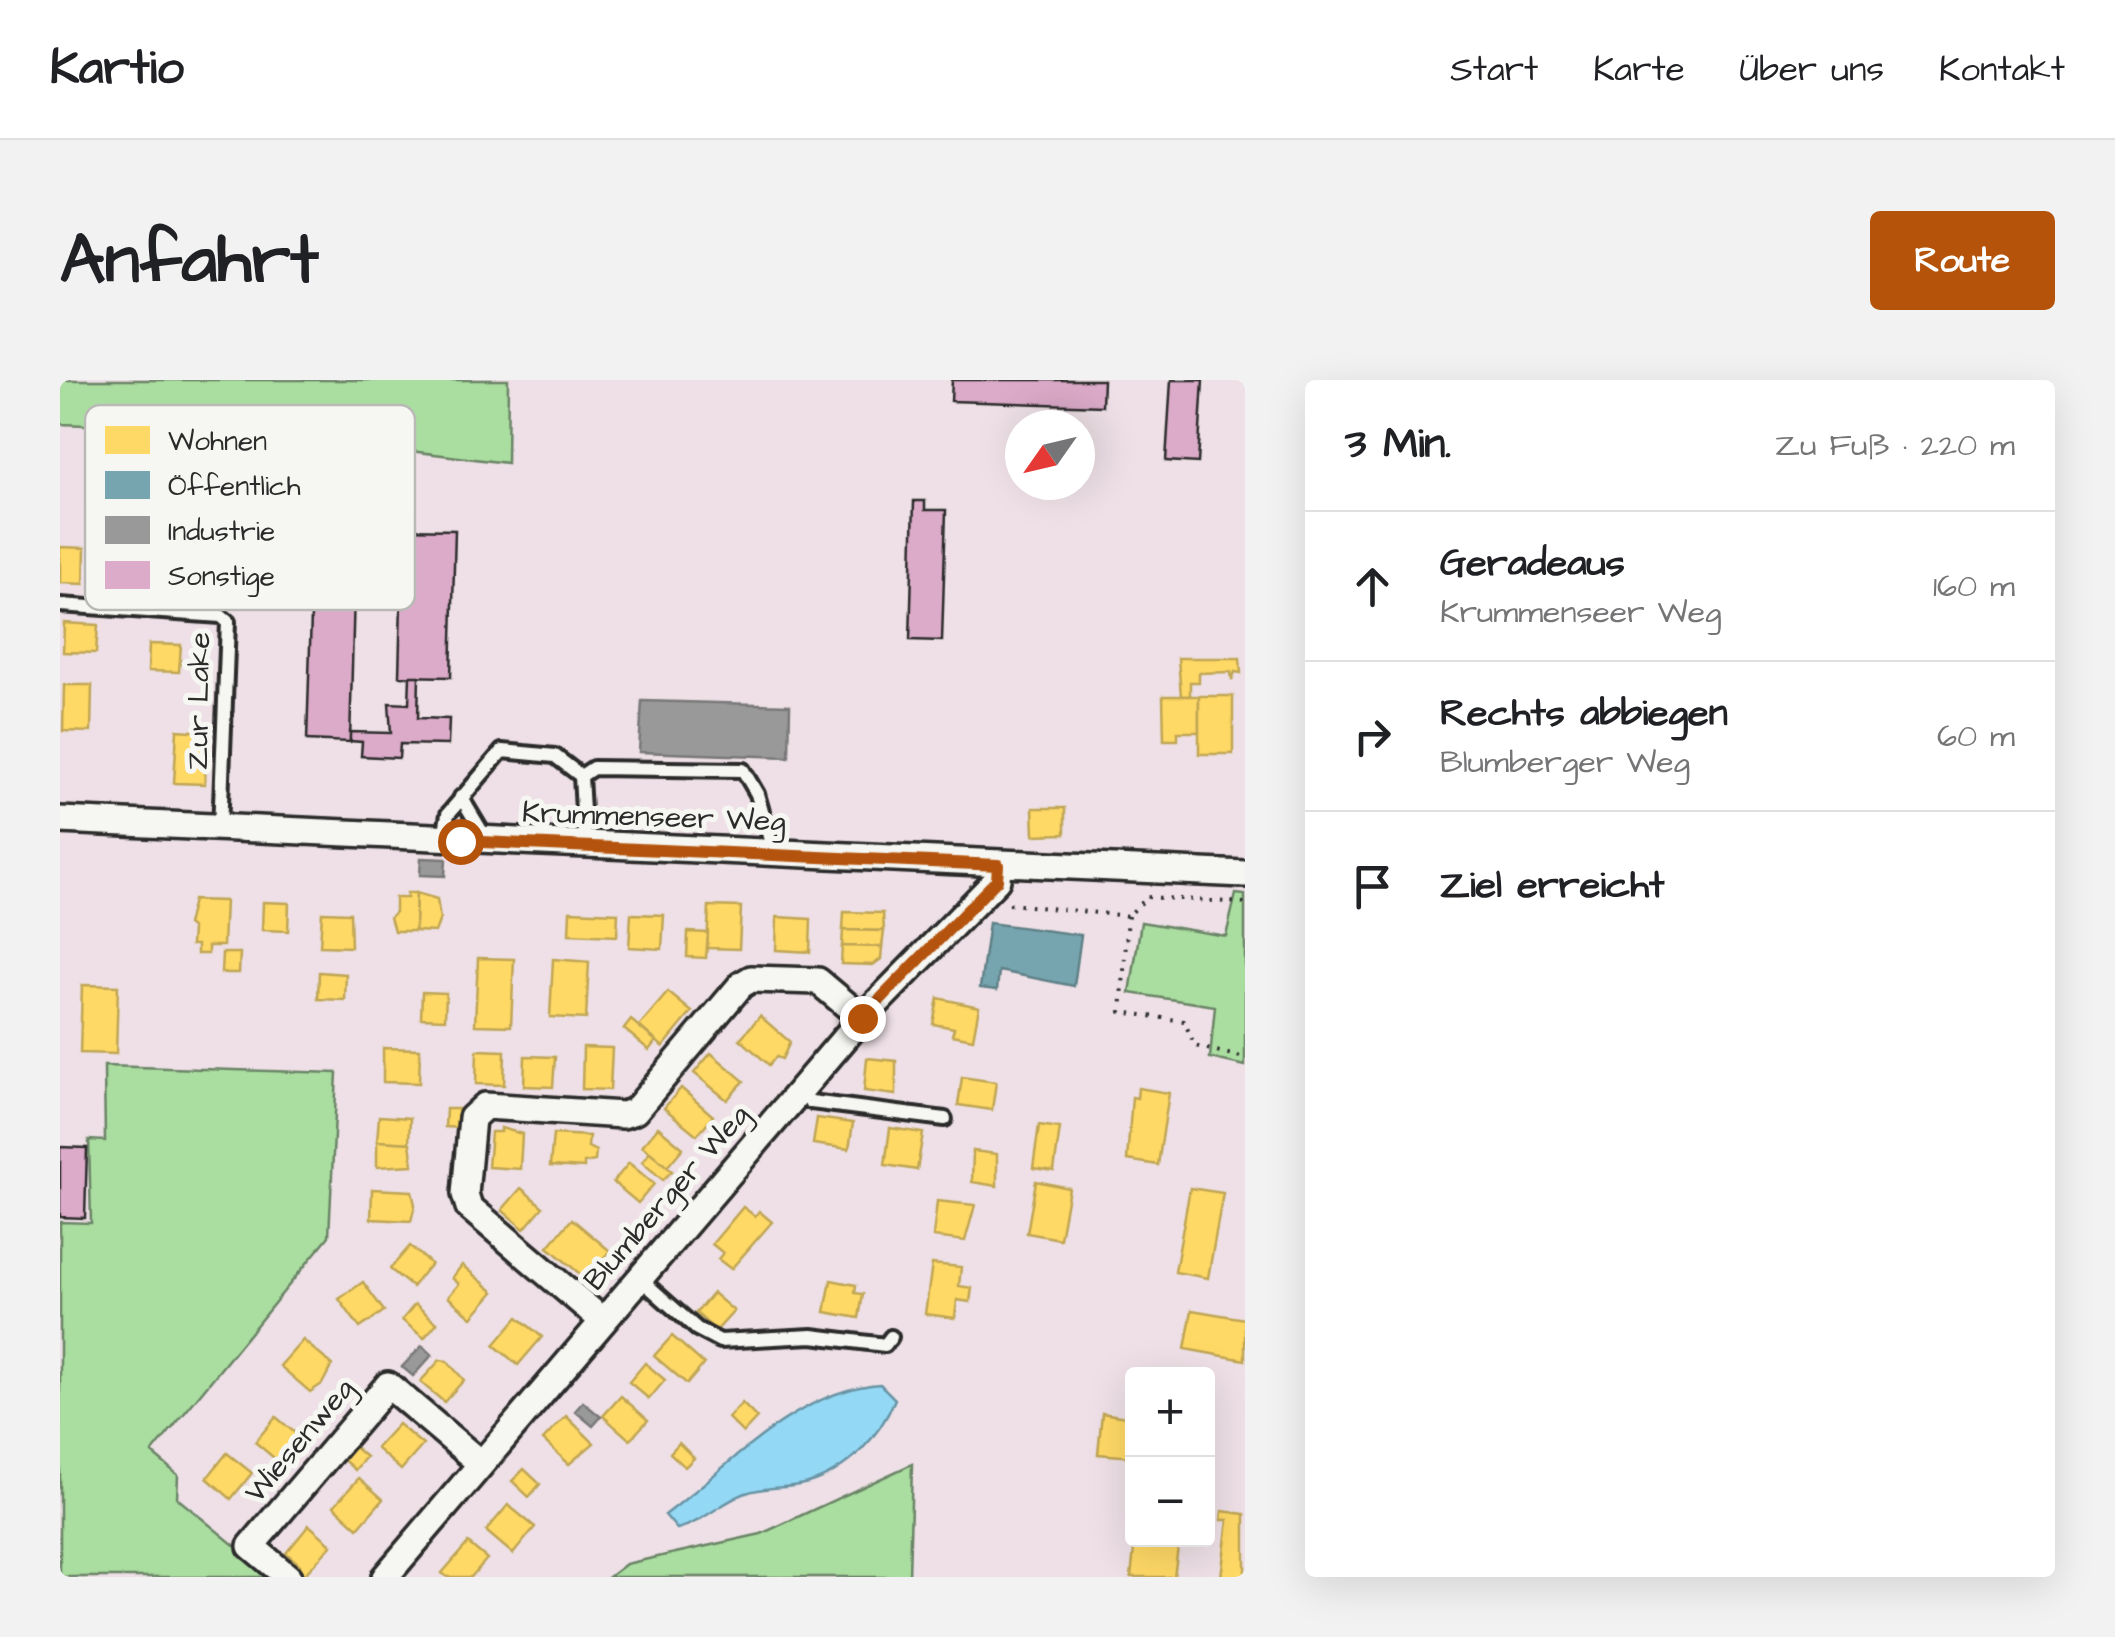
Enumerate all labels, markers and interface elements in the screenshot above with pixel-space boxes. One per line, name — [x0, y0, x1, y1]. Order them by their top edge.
text: Kartio — [50, 36, 184, 102]
text: Start — [1450, 45, 1538, 94]
text: Karte — [1593, 45, 1685, 94]
text: Über uns — [1740, 45, 1884, 94]
text: Kontakt — [1939, 45, 2065, 94]
button: Route — [1870, 211, 2055, 310]
text: Anfahrt — [60, 212, 319, 309]
legend — [85, 405, 415, 610]
north arrow — [1005, 410, 1095, 500]
text: 3 Min. — [1345, 416, 1451, 474]
text: Wohnen — [168, 422, 267, 461]
text: Zu Fuß · 220 m — [1775, 423, 2015, 468]
text: Öffentlich — [168, 467, 301, 506]
text: Industrie — [168, 512, 275, 551]
text: Geradeaus — [1440, 538, 1625, 590]
text: Sonstige — [168, 557, 275, 597]
icon: ahead — [1345, 559, 1400, 614]
text: 160 m — [1933, 564, 2015, 609]
text: Krummenseer Weg — [1440, 590, 1721, 635]
street label: Zur Lake — [177, 632, 221, 770]
text: Rechts abbiegen — [1440, 688, 1728, 740]
icon: right — [1345, 709, 1400, 764]
text: 60 m — [1937, 714, 2015, 759]
text: Blumberger Weg — [1440, 740, 1690, 785]
street label: Krummenseer Weg — [521, 791, 787, 844]
route start — [438, 819, 484, 865]
icon: arrive — [1345, 859, 1400, 914]
text: Ziel erreicht — [1440, 860, 1664, 912]
route end — [840, 996, 886, 1042]
street label: Blumberger Weg — [574, 1095, 760, 1301]
map controls — [1125, 1367, 1215, 1547]
button: + — [1125, 1367, 1215, 1457]
street label: Wiesenweg — [235, 1369, 365, 1513]
button: − — [1125, 1457, 1215, 1547]

